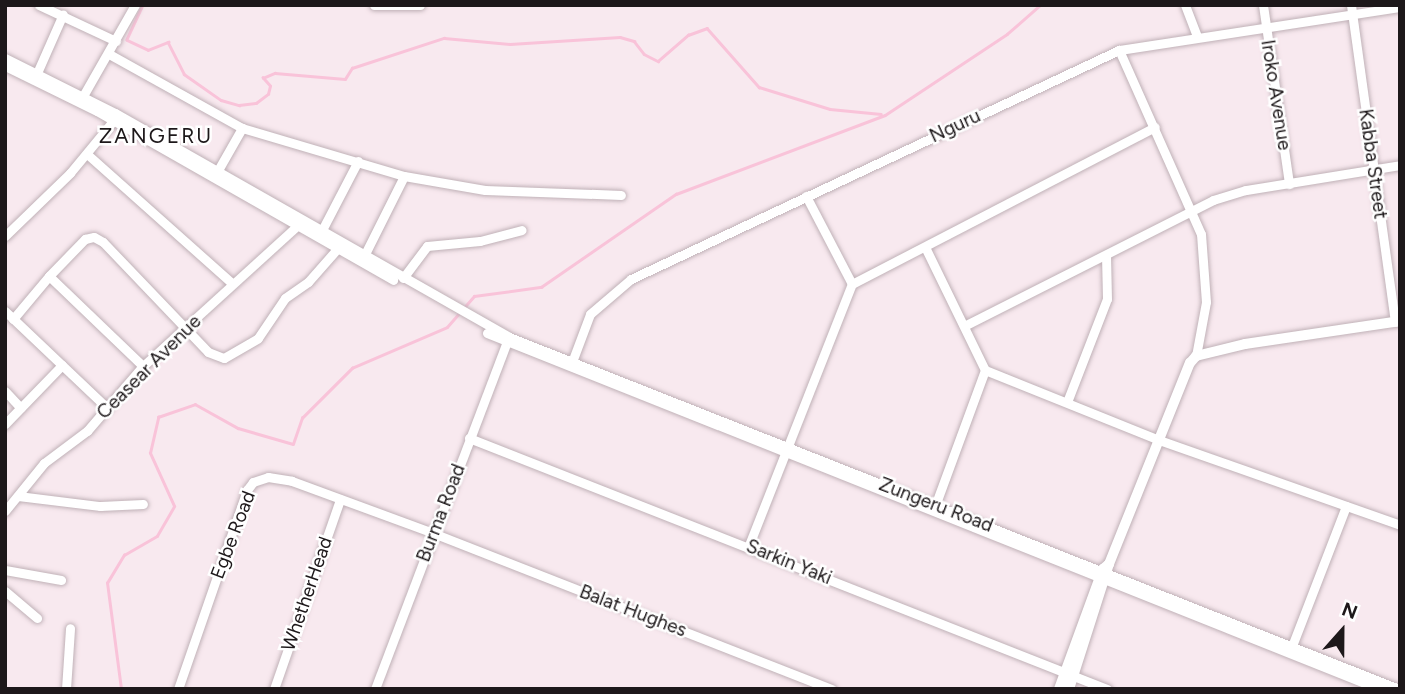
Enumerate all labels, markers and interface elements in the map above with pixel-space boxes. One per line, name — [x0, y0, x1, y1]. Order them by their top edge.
street label: Iroko Avenue — [1256, 38, 1296, 152]
street label: Nguru — [926, 104, 984, 148]
street label: Kabba Street — [1354, 107, 1392, 221]
district label: ZANGERU — [100, 123, 212, 149]
street label: Ceasear Avenue — [92, 310, 206, 424]
street label: Burma Road — [412, 461, 470, 565]
street label: Zungeru Road — [876, 473, 996, 537]
street label: Egbe Road — [206, 488, 260, 582]
street label: WhetherHead — [277, 534, 337, 654]
street label: Sarkin Yaki — [743, 535, 835, 589]
street label: Balat Hughes — [576, 580, 690, 642]
north arrow — [1307, 596, 1377, 666]
text: N — [1339, 598, 1361, 624]

